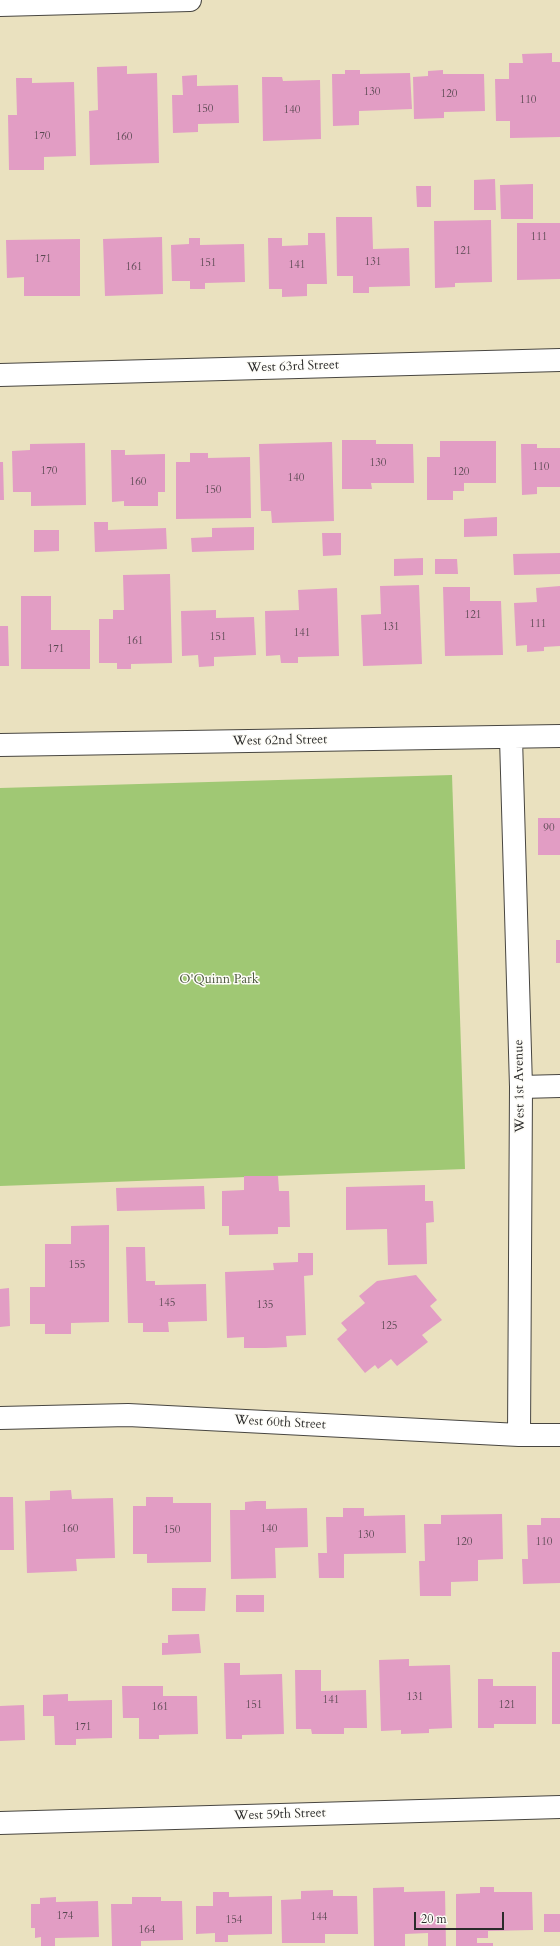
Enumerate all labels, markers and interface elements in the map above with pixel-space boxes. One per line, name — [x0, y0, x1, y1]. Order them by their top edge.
house number: 130 — [364, 85, 380, 99]
house number: 120 — [441, 87, 457, 101]
house number: 110 — [520, 93, 536, 107]
house number: 150 — [197, 102, 213, 116]
house number: 140 — [284, 103, 300, 117]
house number: 170 — [34, 129, 50, 143]
house number: 160 — [116, 130, 132, 144]
house number: 111 — [531, 230, 547, 244]
house number: 121 — [455, 244, 471, 258]
house number: 171 — [35, 252, 51, 266]
house number: 131 — [365, 255, 381, 269]
house number: 151 — [200, 256, 216, 270]
house number: 141 — [289, 258, 305, 272]
house number: 161 — [126, 260, 142, 274]
street label: West 63rd Street — [247, 358, 339, 376]
house number: 130 — [370, 456, 386, 470]
house number: 110 — [533, 460, 549, 474]
house number: 170 — [41, 464, 57, 478]
house number: 120 — [453, 465, 469, 479]
house number: 140 — [288, 471, 304, 485]
house number: 160 — [130, 475, 146, 489]
house number: 150 — [205, 483, 221, 497]
house number: 121 — [465, 608, 481, 622]
house number: 111 — [530, 617, 546, 631]
house number: 131 — [383, 620, 399, 634]
house number: 141 — [294, 626, 310, 640]
house number: 151 — [210, 630, 226, 644]
house number: 161 — [127, 634, 143, 648]
house number: 171 — [48, 642, 64, 656]
street label: West 62nd Street — [233, 732, 327, 750]
house number: 90 — [543, 821, 555, 835]
park label: O'Quinn Park — [179, 972, 259, 988]
street label: West 1st Avenue — [511, 1039, 529, 1133]
house number: 155 — [69, 1258, 85, 1272]
house number: 145 — [159, 1296, 175, 1310]
house number: 135 — [257, 1298, 273, 1312]
house number: 125 — [381, 1319, 397, 1333]
street label: West 60th Street — [234, 1413, 326, 1433]
house number: 160 — [62, 1522, 78, 1536]
house number: 140 — [261, 1522, 277, 1536]
house number: 150 — [164, 1523, 180, 1537]
house number: 130 — [358, 1528, 374, 1542]
house number: 120 — [456, 1535, 472, 1549]
house number: 110 — [536, 1535, 552, 1549]
house number: 131 — [407, 1690, 423, 1704]
house number: 141 — [323, 1693, 339, 1707]
house number: 151 — [246, 1698, 262, 1712]
house number: 121 — [499, 1698, 515, 1712]
house number: 161 — [152, 1700, 168, 1714]
house number: 171 — [75, 1720, 91, 1734]
street label: West 59th Street — [234, 1806, 326, 1824]
scale bar — [416, 1904, 506, 1930]
house number: 174 — [57, 1909, 73, 1923]
house number: 144 — [311, 1910, 327, 1924]
text: 20 m — [421, 1911, 447, 1927]
house number: 154 — [226, 1913, 242, 1927]
house number: 164 — [139, 1923, 155, 1937]

